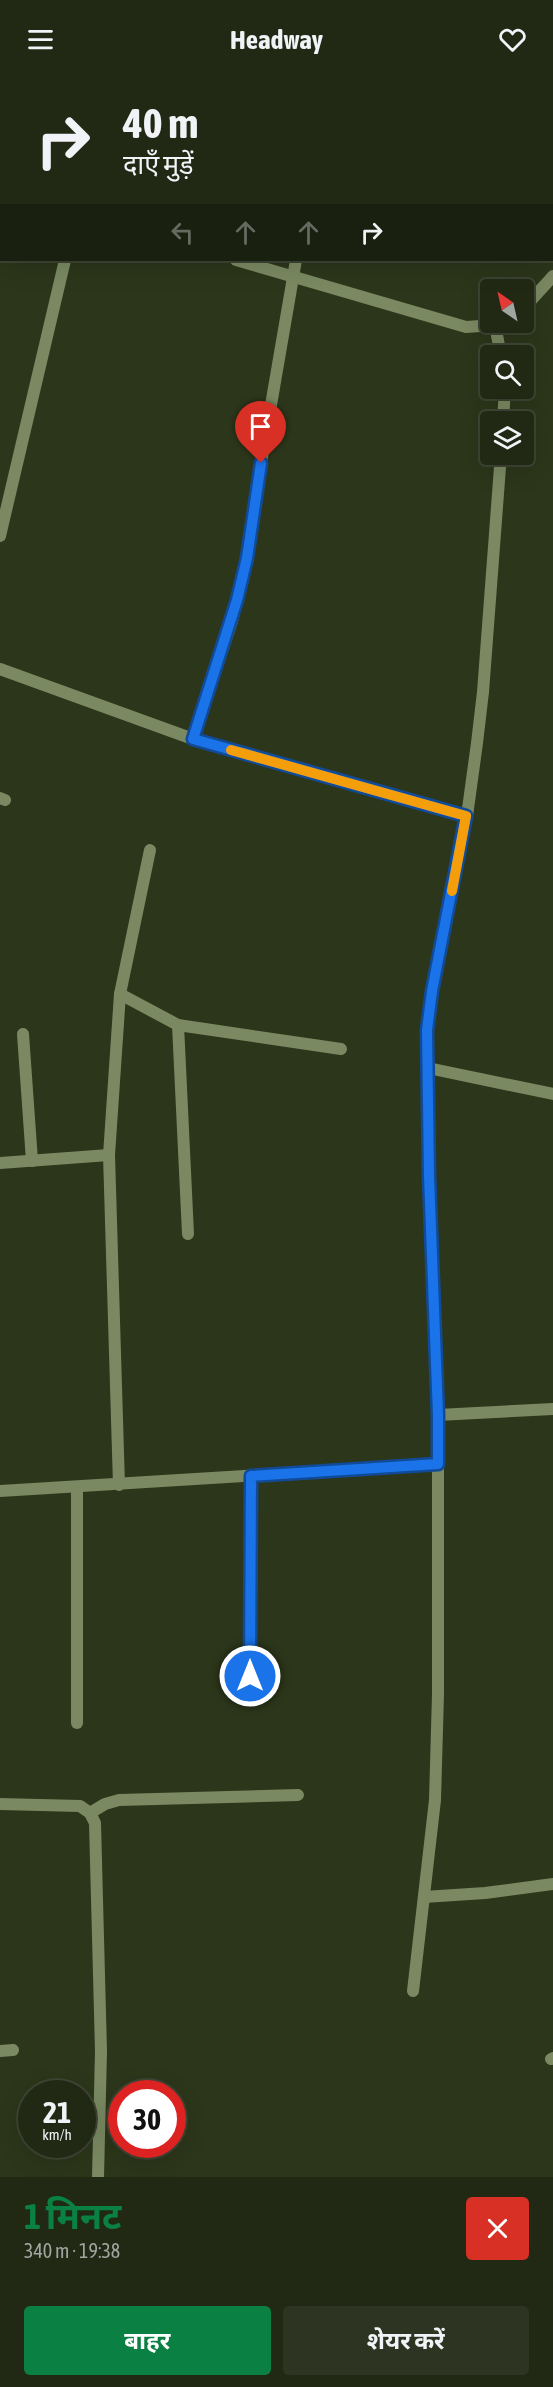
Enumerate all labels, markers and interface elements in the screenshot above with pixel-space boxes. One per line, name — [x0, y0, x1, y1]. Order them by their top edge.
icon: menu — [24, 23, 57, 56]
icon: heart — [496, 23, 529, 56]
text: Headway — [230, 24, 323, 55]
text: 40 m — [123, 99, 198, 147]
icon: right — [24, 102, 102, 180]
text: दाएँ मुड़ें — [123, 149, 194, 180]
icon: left — [166, 216, 199, 249]
icon: ahead — [229, 216, 262, 249]
icon: ahead — [292, 216, 325, 249]
icon: right — [355, 216, 388, 249]
north arrow — [480, 279, 534, 333]
map controls — [480, 279, 534, 465]
button: search — [480, 345, 534, 399]
pin — [235, 401, 286, 463]
icon: arrive — [244, 410, 277, 443]
button: layers — [480, 411, 534, 465]
position arrow — [218, 1644, 282, 1708]
speed limit sign: 30 — [108, 2080, 186, 2158]
text: 21 — [43, 2095, 71, 2129]
text: km/h — [42, 2126, 72, 2143]
text: 1 मिनट — [24, 2195, 121, 2237]
button: close — [466, 2197, 529, 2260]
text: 340 m · 19:38 — [24, 2239, 120, 2262]
button: बाहर — [24, 2306, 271, 2375]
button: शेयर करें — [283, 2306, 529, 2375]

